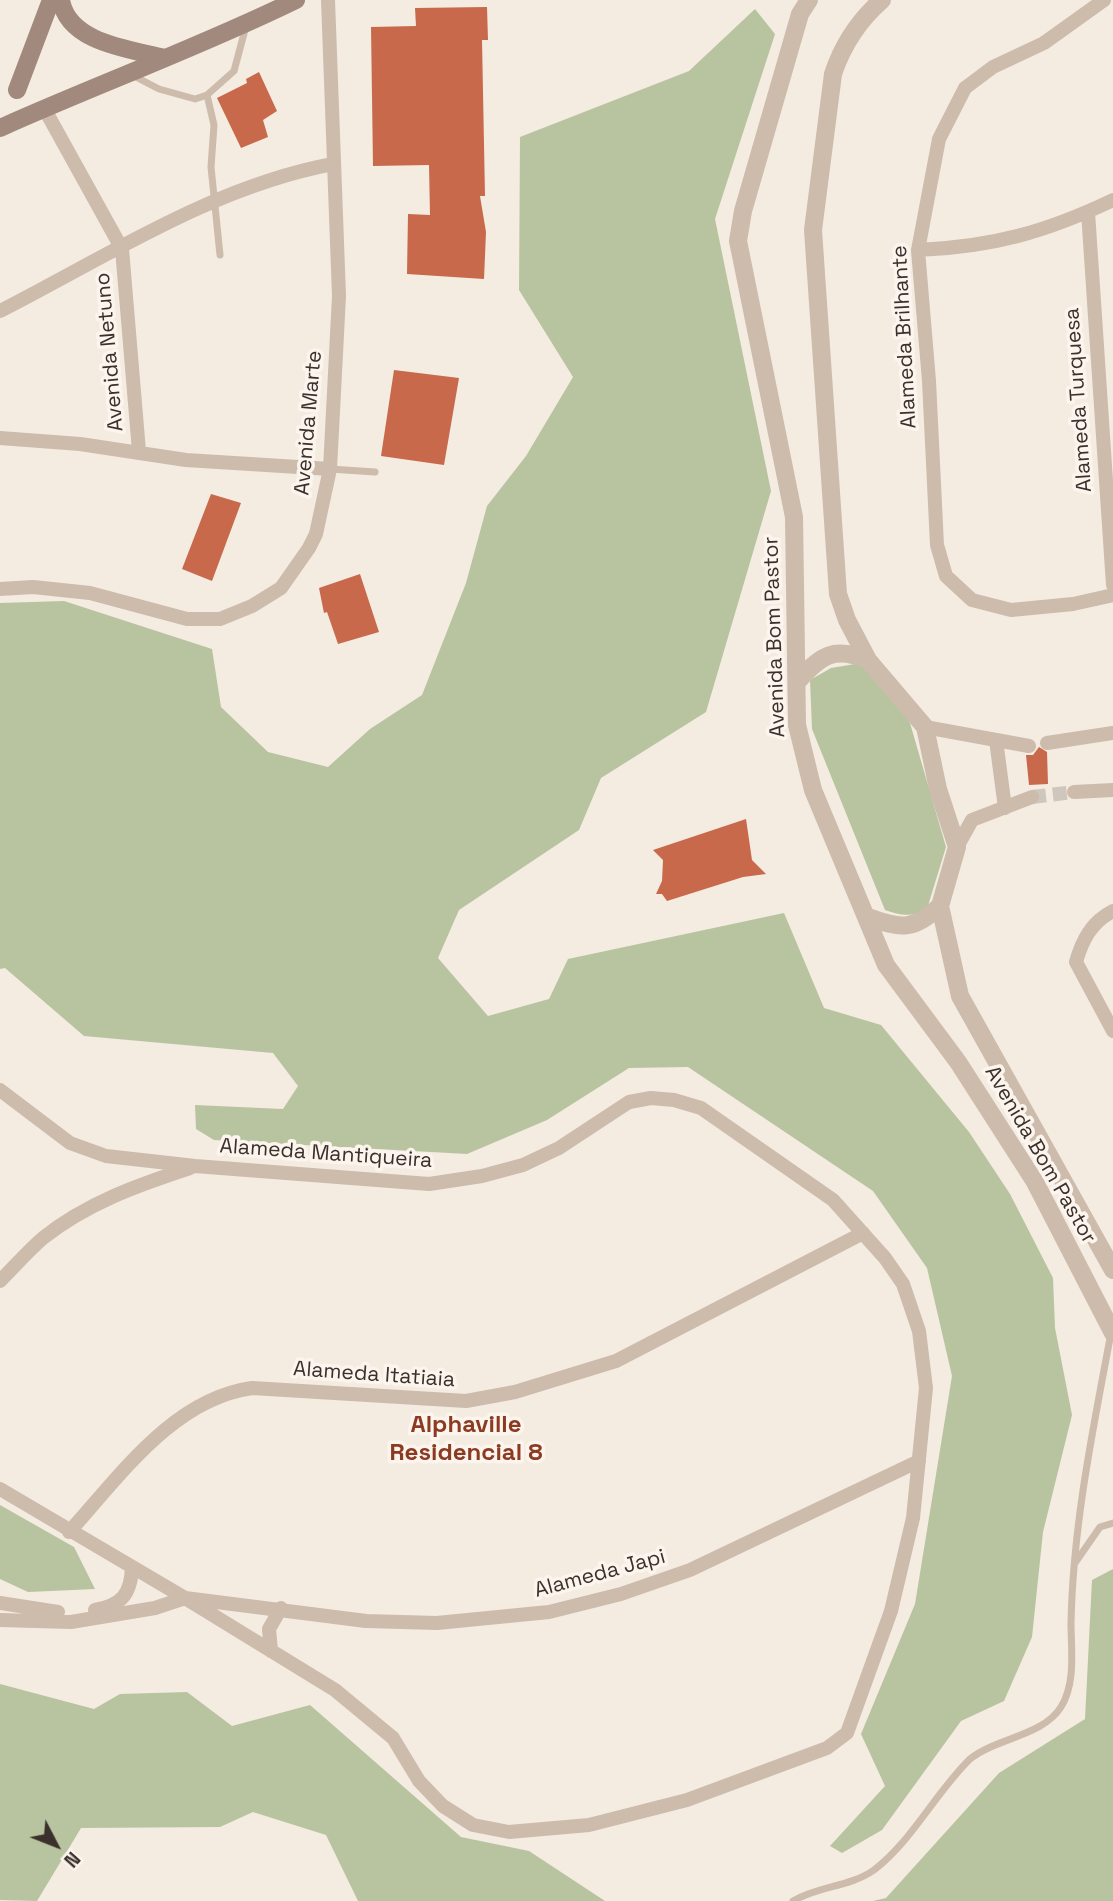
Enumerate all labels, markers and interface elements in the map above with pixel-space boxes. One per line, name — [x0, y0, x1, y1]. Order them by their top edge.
street label: Alameda Brilhante — [888, 245, 922, 429]
street label: Avenida Netuno — [90, 271, 130, 433]
street label: Alameda Turquesa — [1060, 307, 1098, 493]
street label: Avenida Marte — [290, 350, 328, 496]
street label: Avenida Bom Pastor — [759, 536, 791, 738]
street label: Avenida Bom Pastor — [979, 1062, 1101, 1248]
street label: Alameda Mantiqueira — [219, 1134, 433, 1174]
street label: Alameda Itatiaia — [292, 1357, 456, 1393]
district label: Alphaville Residencial 8 — [389, 1411, 543, 1467]
street label: Alameda Japi — [532, 1544, 668, 1604]
north arrow — [21, 1810, 91, 1880]
text: N — [58, 1846, 86, 1872]

